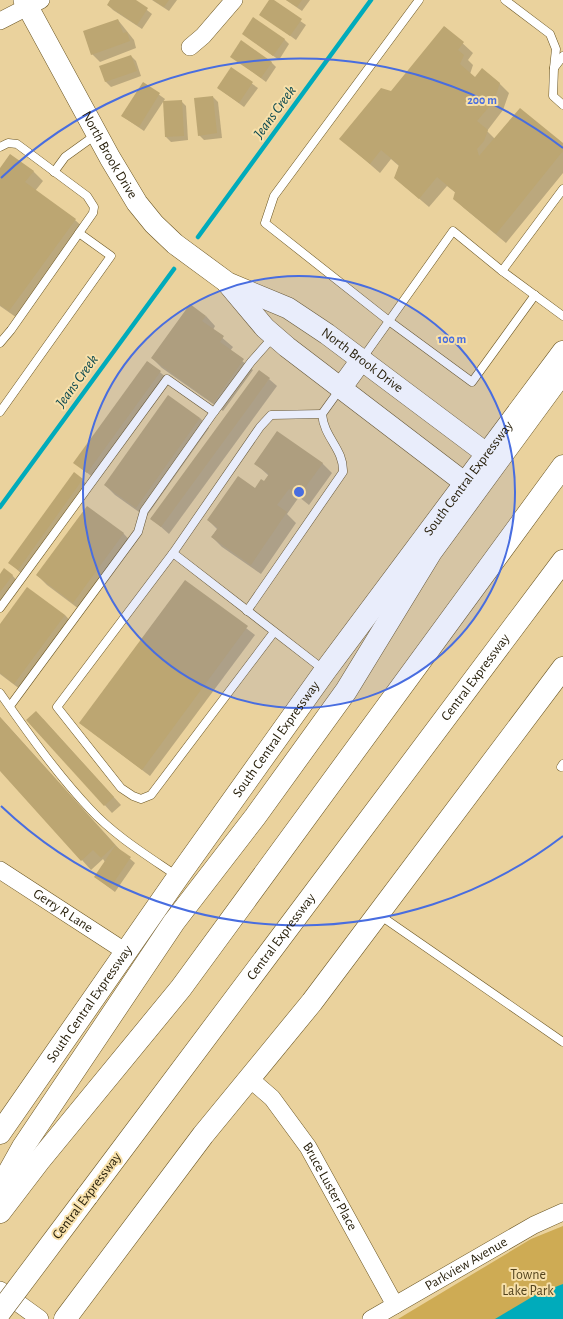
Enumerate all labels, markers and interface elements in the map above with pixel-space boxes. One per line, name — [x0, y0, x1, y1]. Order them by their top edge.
water label: Jeans Creek — [250, 83, 299, 142]
text: 200 m — [467, 94, 497, 106]
street label: North Brook Drive — [79, 109, 140, 201]
street label: North Brook Drive — [319, 325, 406, 395]
text: 100 m — [438, 333, 466, 345]
water label: Jeans Creek — [52, 352, 101, 411]
street label: South Central Expressway — [421, 419, 516, 538]
centre of rings — [292, 485, 306, 499]
street label: Central Expressway — [439, 631, 513, 724]
street label: South Central Expressway — [230, 679, 322, 800]
street label: Gerry R Lane — [31, 886, 95, 935]
street label: Central Expressway — [244, 891, 318, 983]
street label: South Central Expressway — [44, 943, 135, 1065]
street label: Bruce Luster Place — [300, 1140, 360, 1233]
street label: Central Expressway — [50, 1150, 124, 1242]
street label: Parkview Avenue — [423, 1235, 510, 1293]
park label: Towne Lake Park — [502, 1268, 554, 1298]

